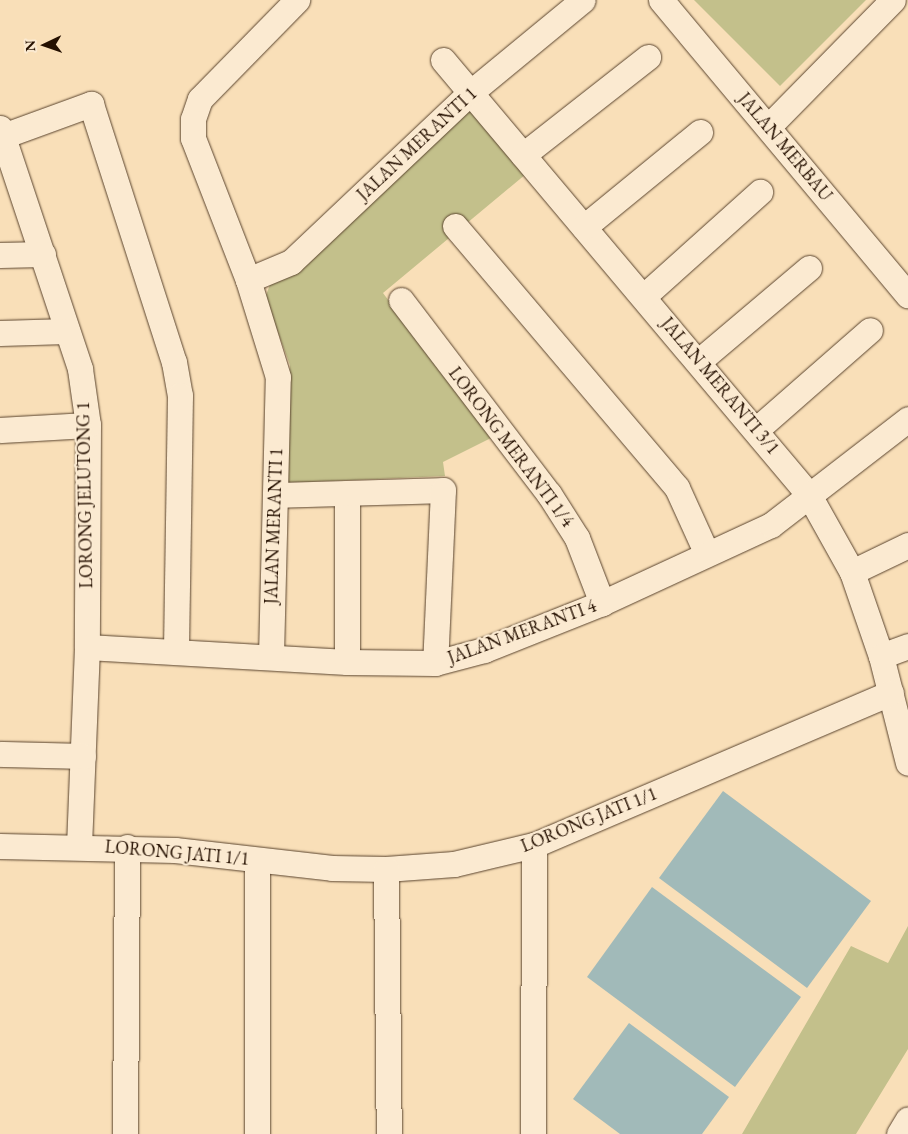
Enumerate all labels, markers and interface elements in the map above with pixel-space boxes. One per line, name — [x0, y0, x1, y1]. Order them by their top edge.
north arrow — [20, 20, 70, 70]
text: N — [21, 40, 39, 52]
street label: JALAN MERANTI 1 — [352, 83, 482, 205]
street label: JALAN MERBAU — [733, 88, 837, 206]
street label: JALAN MERANTI 3/1 — [656, 313, 784, 459]
street label: LORONG MERANTI 1/4 — [444, 363, 578, 531]
street label: LORONG JELUTONG 1 — [73, 401, 97, 589]
street label: JALAN MERANTI 1 — [260, 447, 288, 605]
street label: JALAN MERANTI 4 — [445, 595, 599, 669]
street label: LORONG JATI 1/1 — [518, 783, 660, 857]
street label: LORONG JATI 1/1 — [104, 836, 250, 870]

